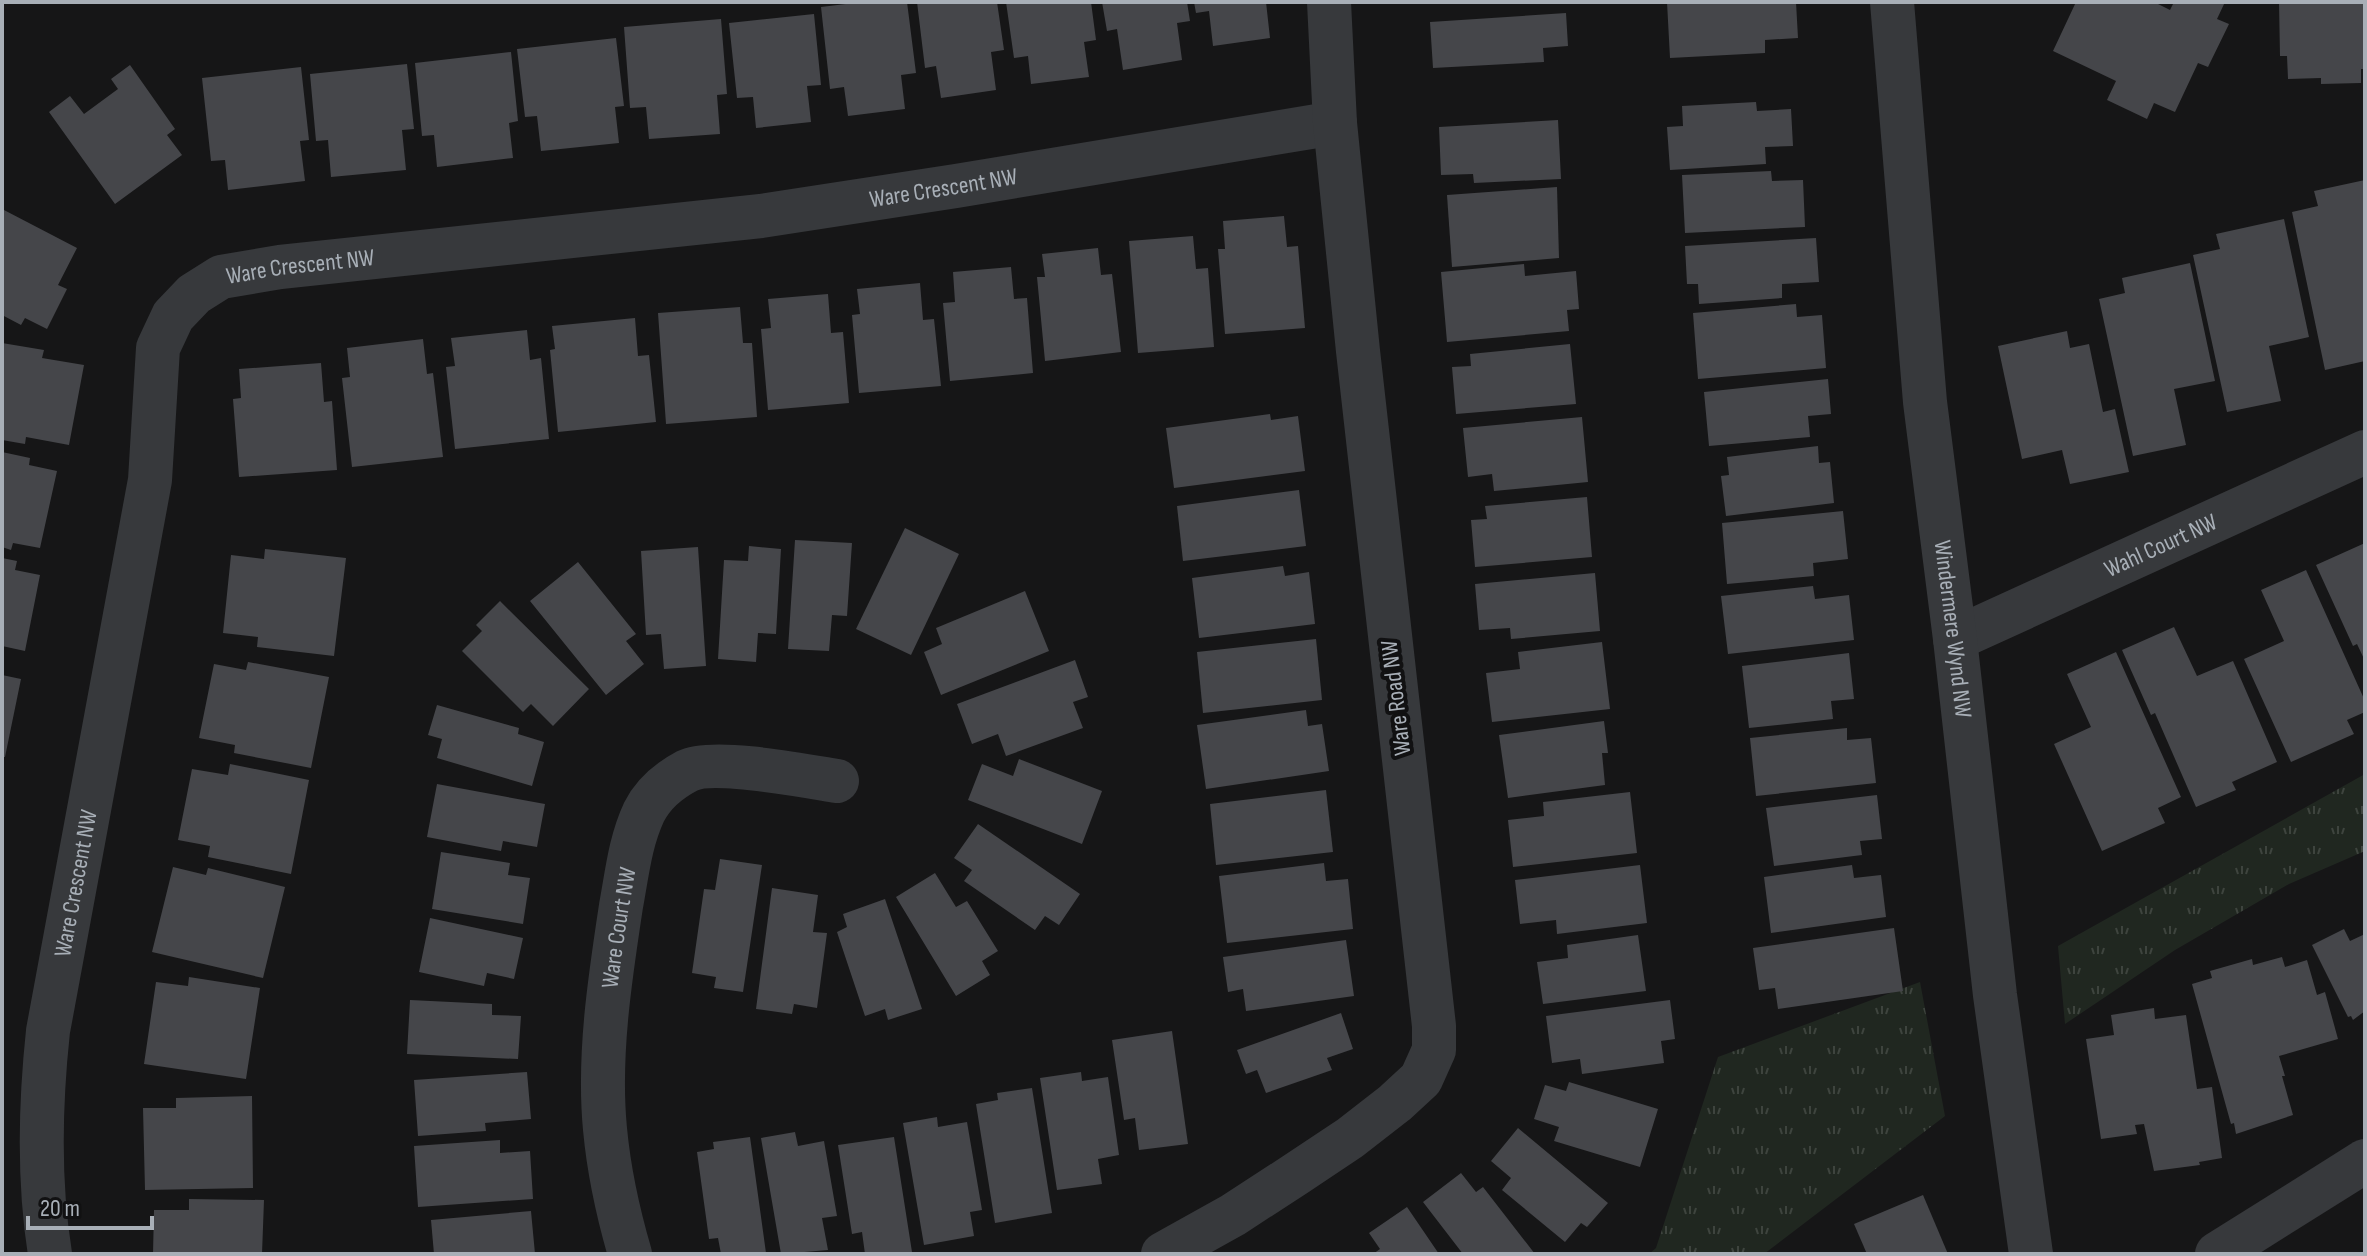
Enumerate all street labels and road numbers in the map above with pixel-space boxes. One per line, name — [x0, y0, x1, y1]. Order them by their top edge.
street label: Ware Crescent NW — [867, 161, 1020, 214]
street label: Ware Crescent NW — [224, 243, 376, 290]
street label: Wahl Court NW — [2100, 507, 2222, 583]
street label: Windermere Wynd NW — [1928, 538, 1978, 720]
street label: Ware Road NW — [1375, 638, 1417, 757]
street label: Ware Crescent NW — [48, 807, 103, 959]
street label: Ware Court NW — [595, 865, 642, 990]

